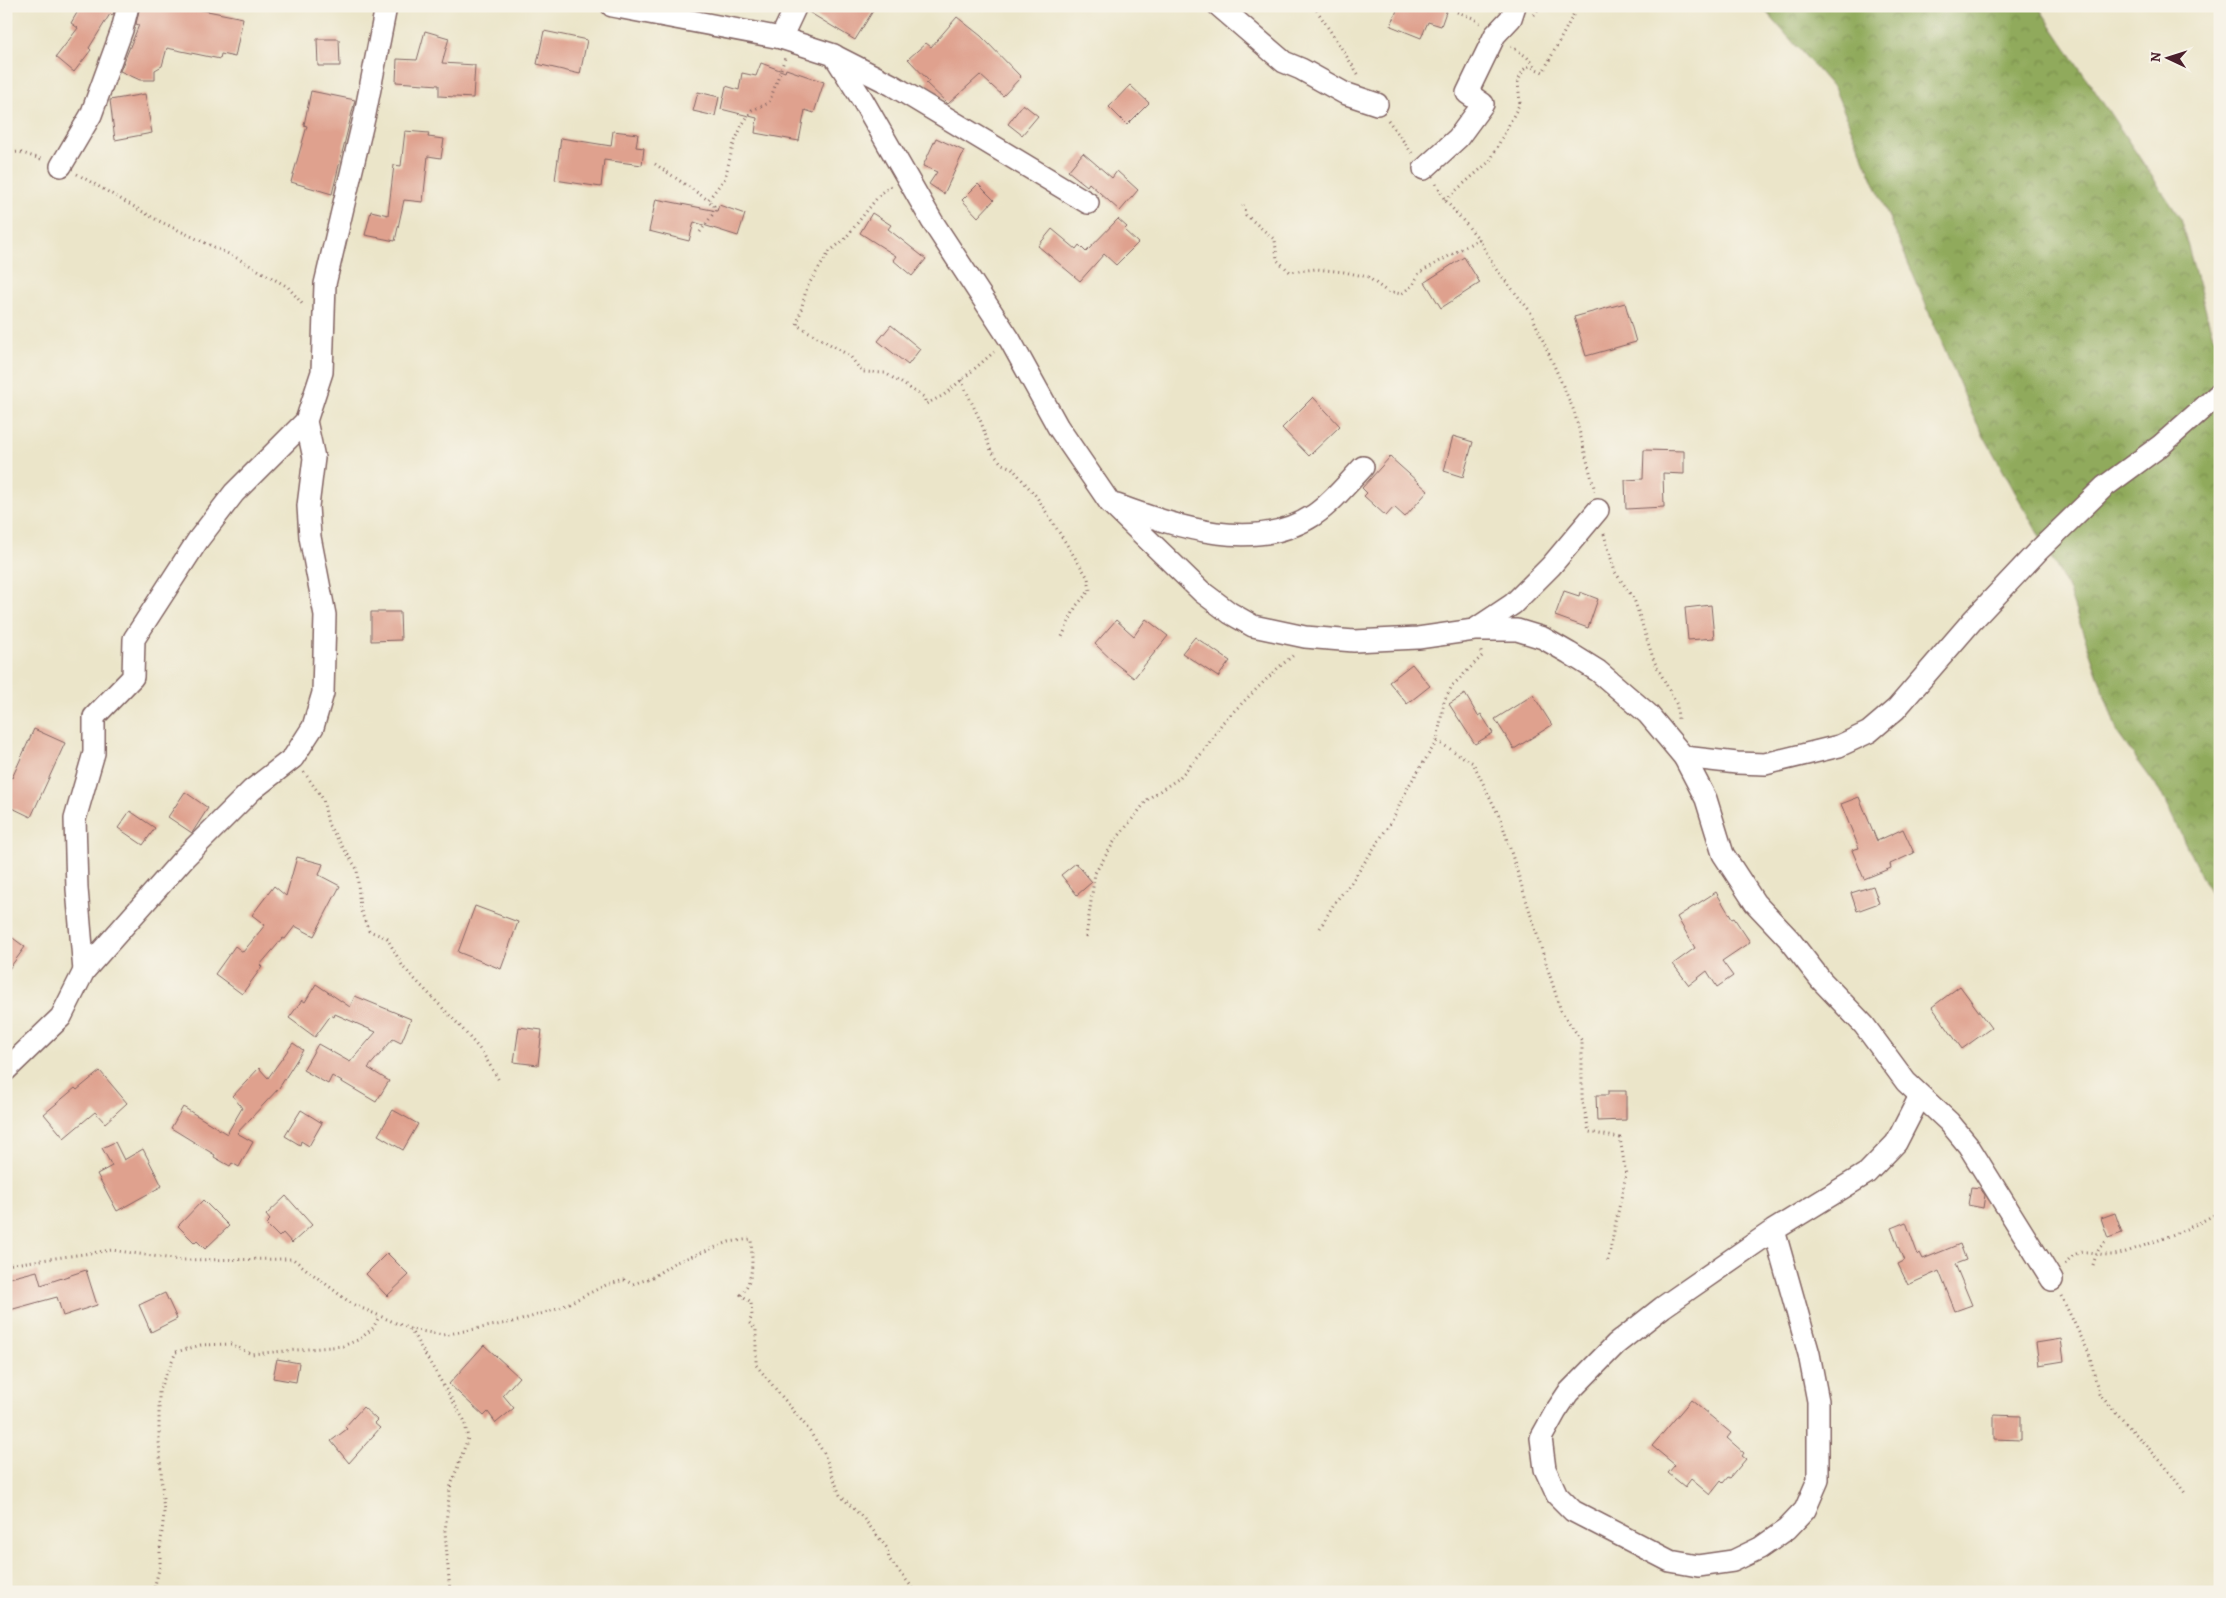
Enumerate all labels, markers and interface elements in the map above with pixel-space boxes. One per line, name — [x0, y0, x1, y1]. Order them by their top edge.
north arrow — [2144, 32, 2194, 82]
text: N — [2146, 51, 2165, 63]

